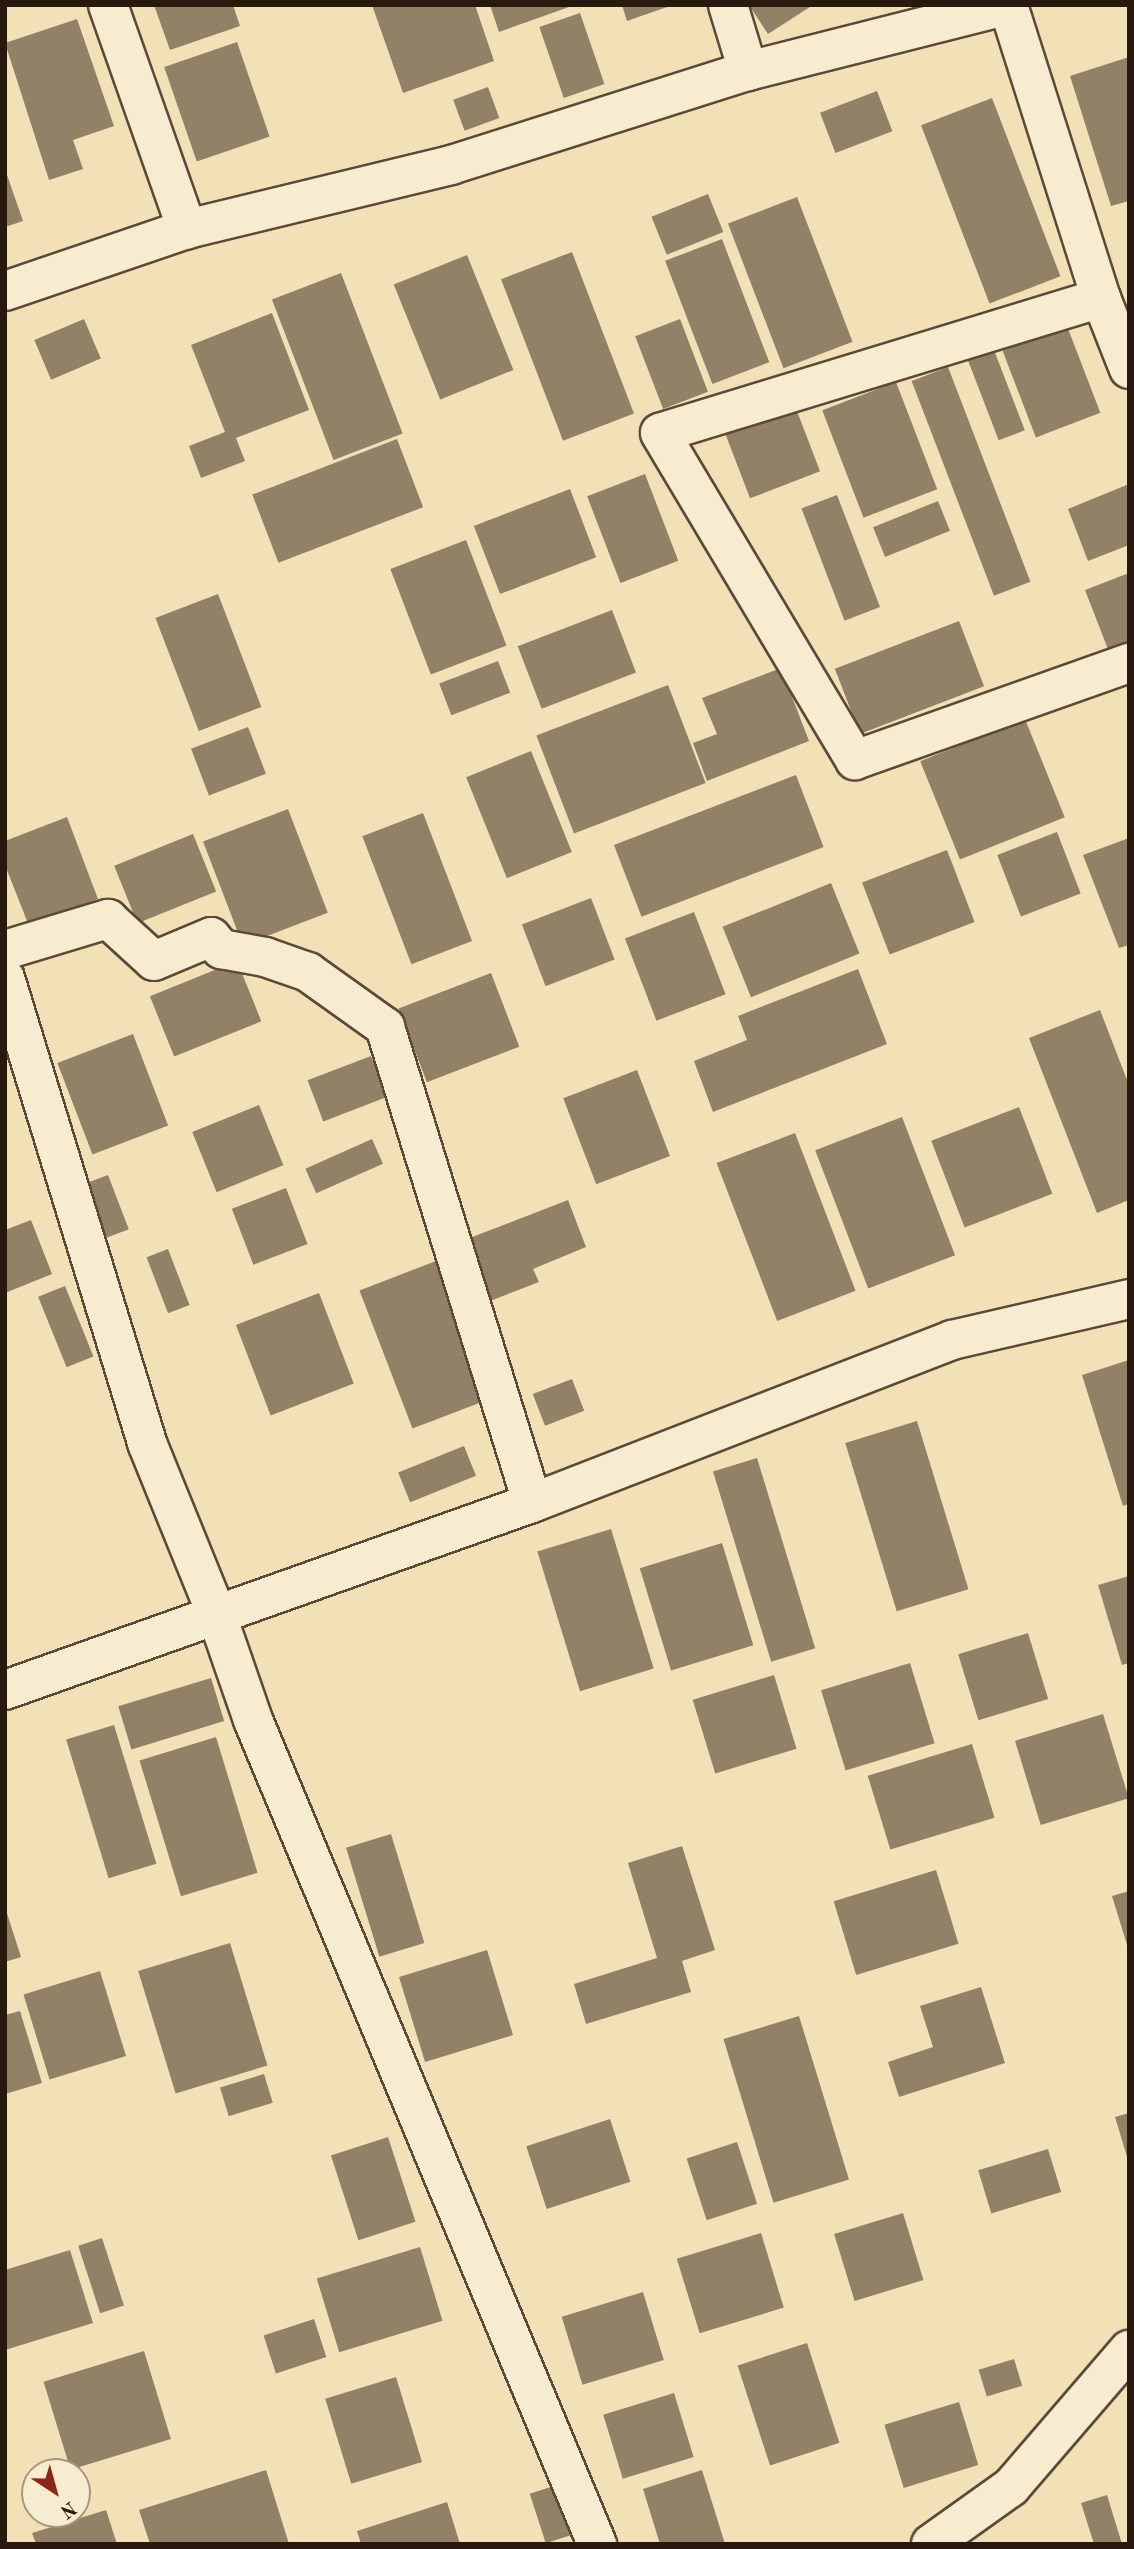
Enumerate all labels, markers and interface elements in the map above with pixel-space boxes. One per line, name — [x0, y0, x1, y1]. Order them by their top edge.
north arrow — [21, 2458, 91, 2528]
text: N — [56, 2497, 79, 2521]

